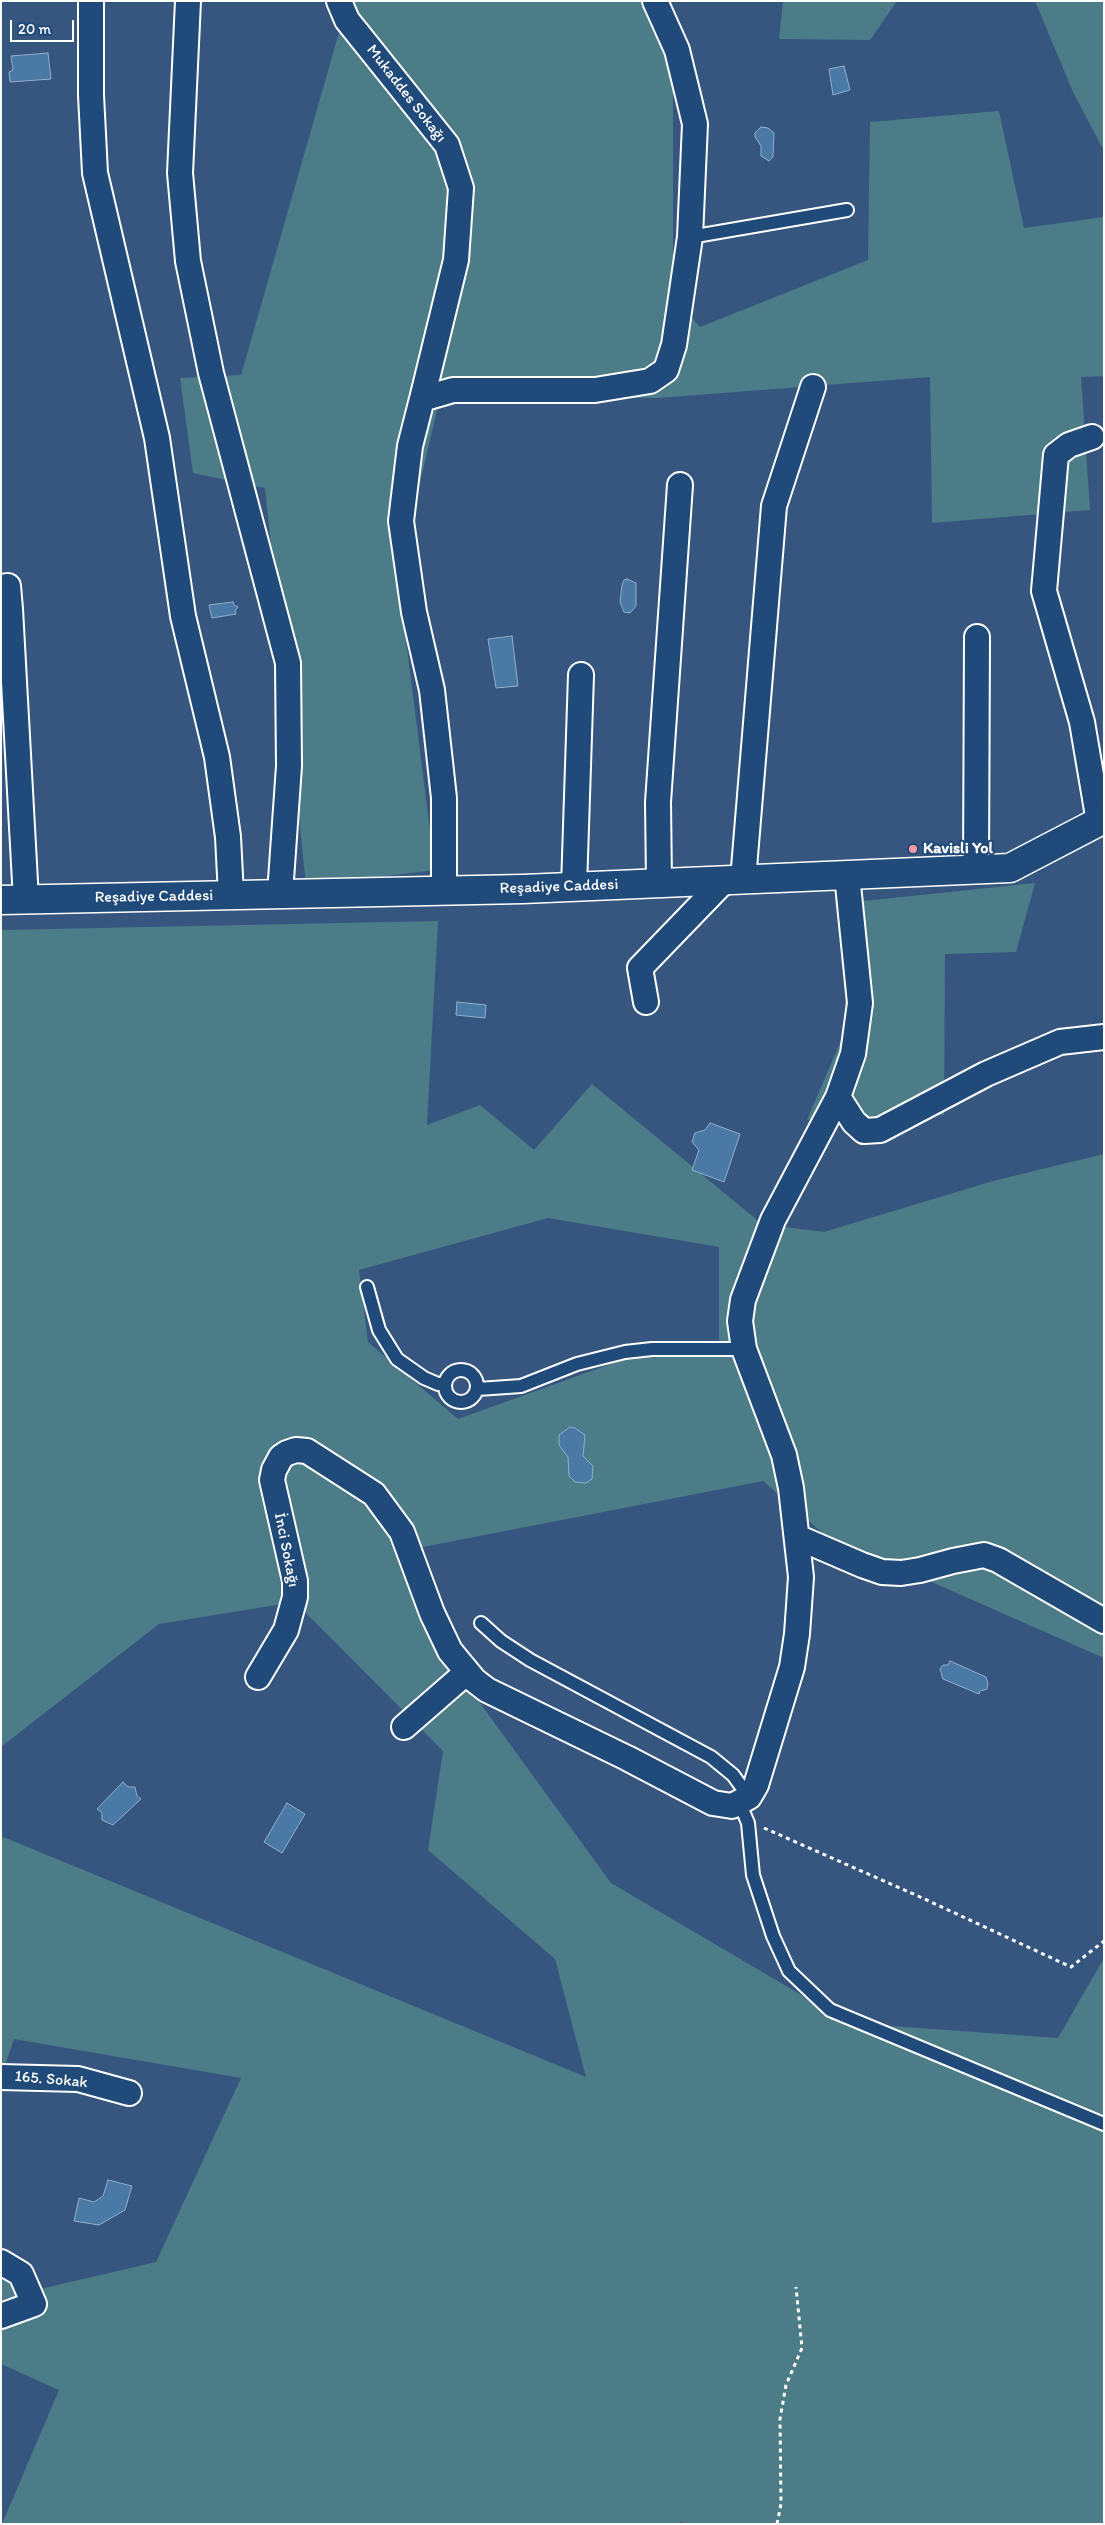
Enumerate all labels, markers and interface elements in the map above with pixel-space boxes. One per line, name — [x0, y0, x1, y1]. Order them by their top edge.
scale bar — [12, 10, 76, 42]
text: 20 m — [18, 20, 51, 38]
street label: Mukaddes Sokağı — [362, 41, 450, 147]
place label: Kavisli Yol — [923, 839, 993, 859]
marker: Kavisli Yol — [907, 843, 919, 855]
street label: Reşadiye Caddesi — [499, 875, 619, 899]
street label: Reşadiye Caddesi — [94, 886, 214, 908]
street label: İnci Sokağı — [269, 1511, 303, 1589]
street label: 165. Sokak — [14, 2067, 88, 2093]

